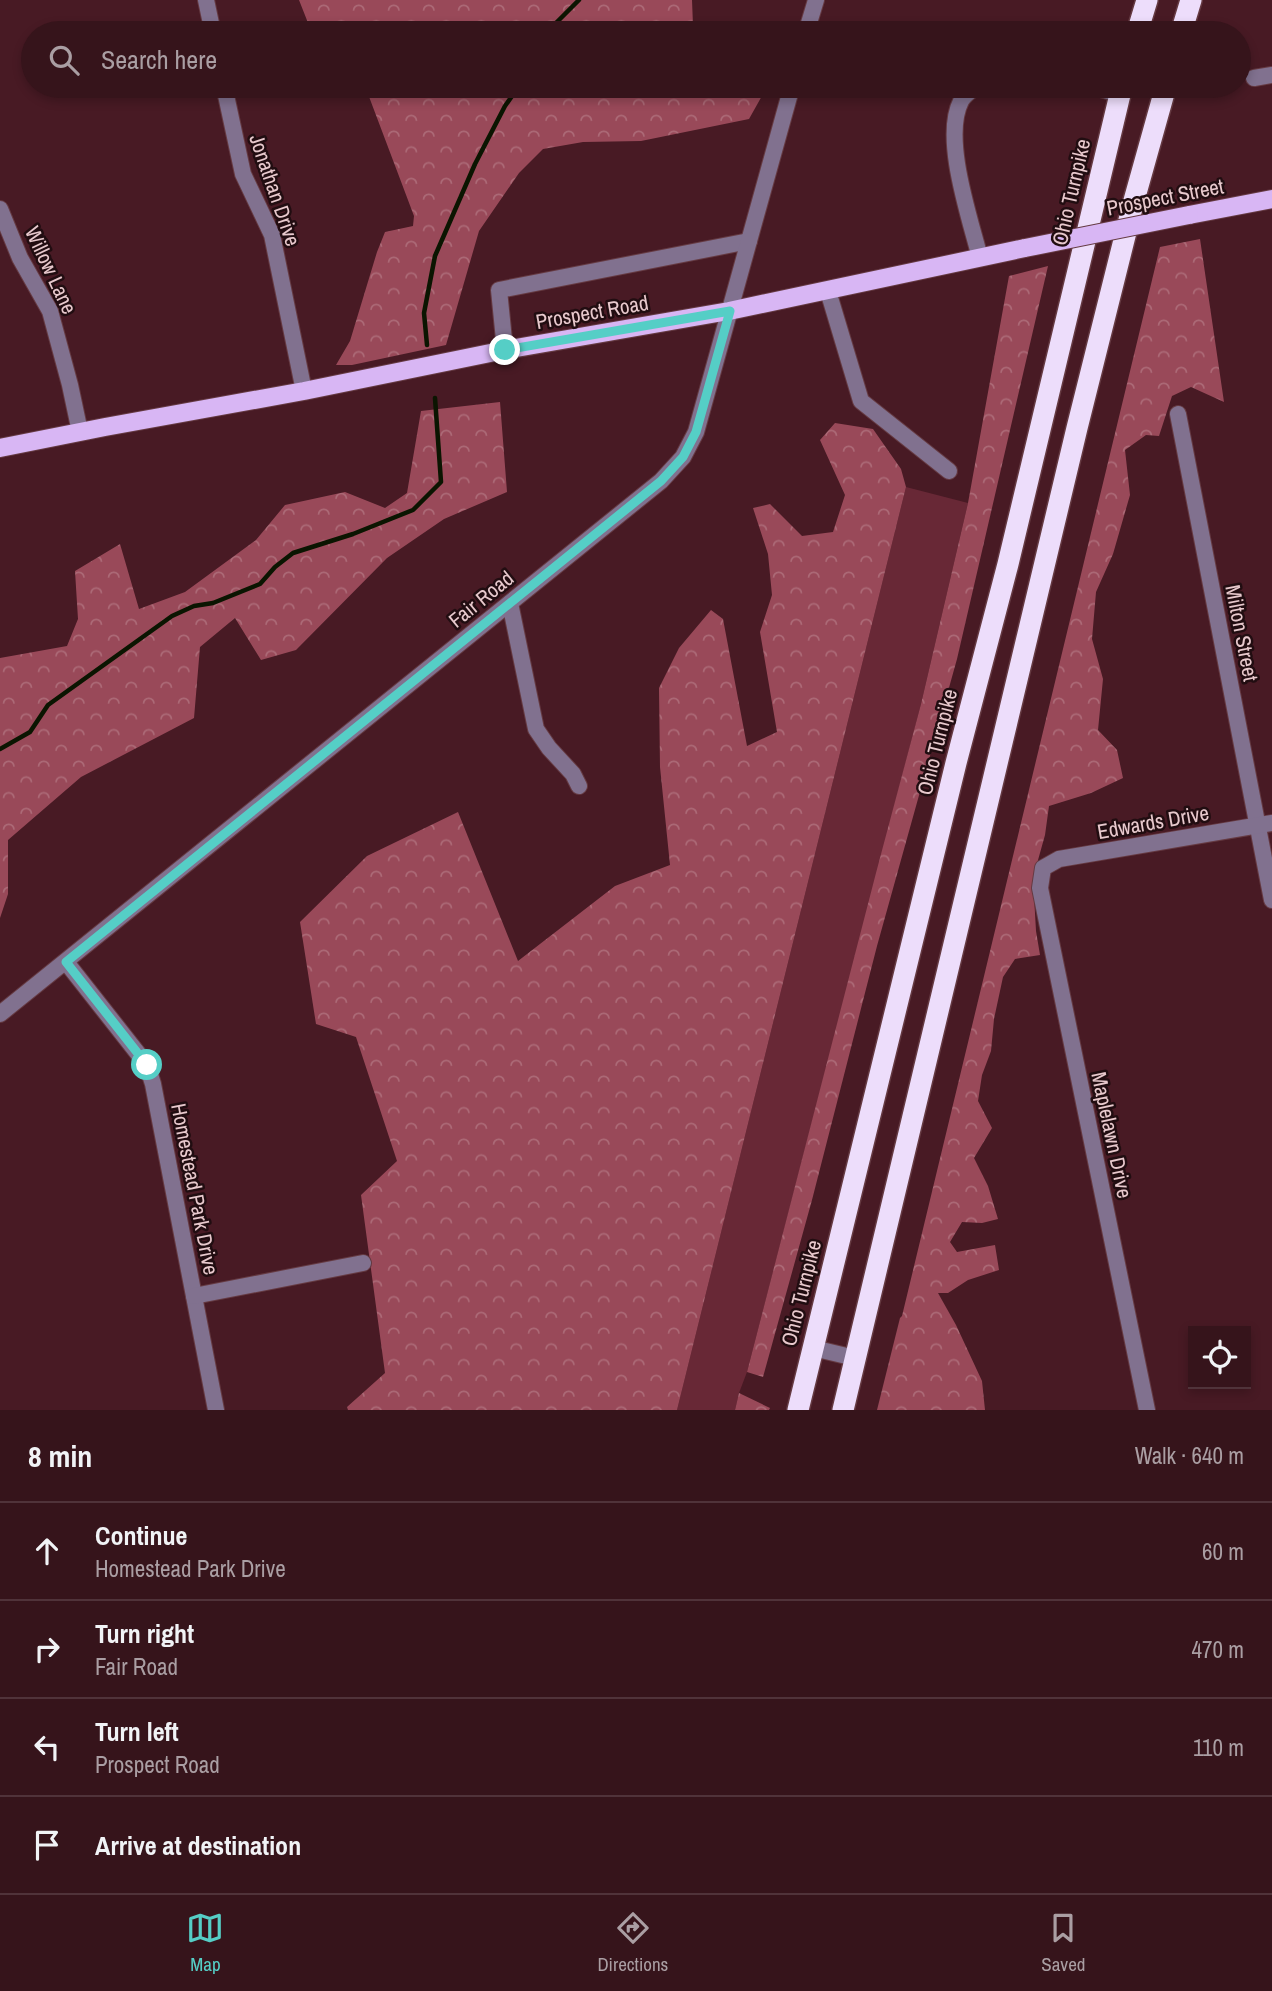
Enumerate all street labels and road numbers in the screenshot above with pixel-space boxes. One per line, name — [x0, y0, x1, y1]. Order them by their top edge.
street label: Jonathan Drive — [242, 130, 308, 250]
street label: Ohio Turnpike — [1045, 136, 1097, 248]
street label: Prospect Street — [1104, 171, 1226, 223]
street label: Willow Lane — [18, 221, 84, 319]
street label: Prospect Road — [533, 288, 651, 336]
street label: Fair Road — [442, 564, 520, 634]
street label: Milton Street — [1218, 582, 1266, 684]
street label: Ohio Turnpike — [910, 686, 964, 798]
street label: Edwards Drive — [1095, 798, 1211, 846]
street label: Maplelawn Drive — [1084, 1069, 1140, 1201]
street label: Homestead Park Drive — [164, 1101, 226, 1277]
street label: Ohio Turnpike — [774, 1237, 828, 1349]

